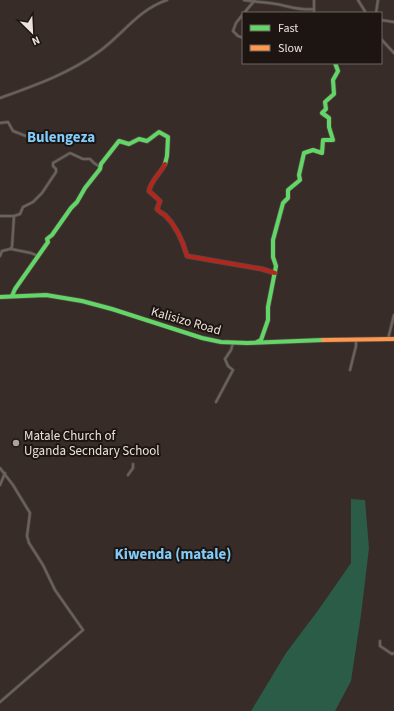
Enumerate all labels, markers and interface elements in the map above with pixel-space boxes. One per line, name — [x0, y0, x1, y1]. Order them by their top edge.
north arrow — [12, 12, 52, 52]
legend — [242, 12, 382, 64]
text: Fast — [278, 20, 298, 37]
text: N — [29, 32, 42, 49]
text: Slow — [278, 40, 303, 57]
district label: Bulengeza — [27, 127, 95, 148]
street label: Kalisizo Road — [149, 302, 223, 340]
place label: Matale Church of Uganda Secndary School — [24, 427, 160, 460]
marker: Matale Church of Uganda Secndary School — [11, 438, 21, 448]
district label: Kiwenda (matale) — [115, 544, 231, 565]

